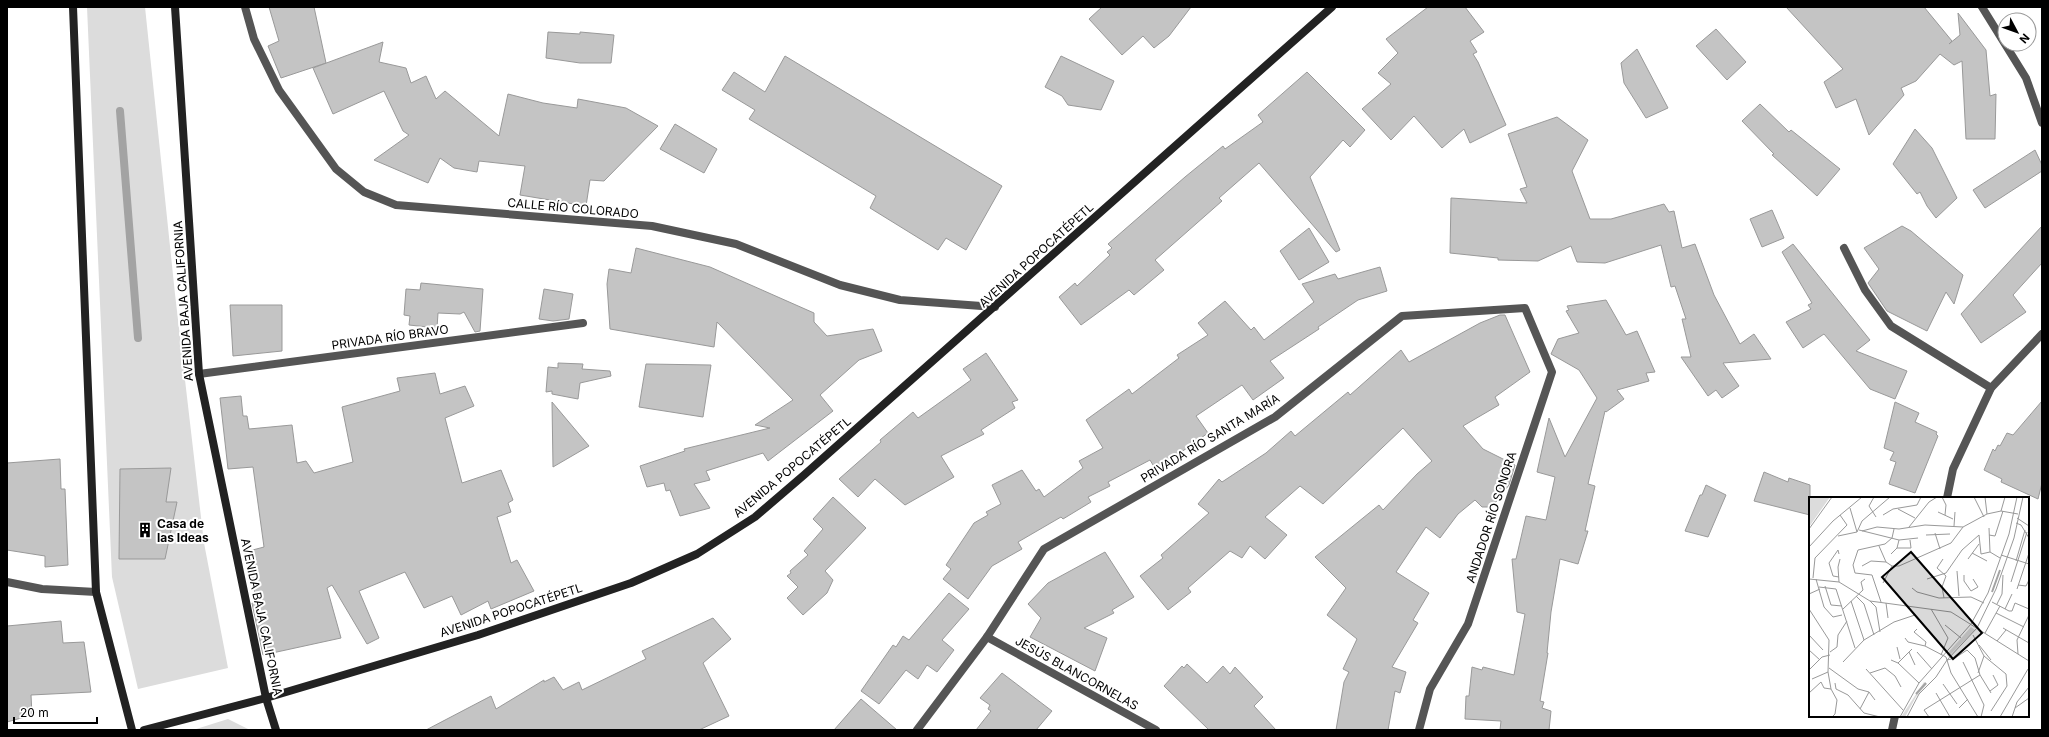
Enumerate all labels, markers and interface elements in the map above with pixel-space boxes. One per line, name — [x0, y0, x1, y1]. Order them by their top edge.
north arrow — [1997, 12, 2037, 52]
text: N — [2017, 31, 2033, 46]
street label: CALLE RÍO COLORADO — [507, 195, 639, 221]
street label: AVENIDA POPOCATÉPETL — [976, 199, 1097, 310]
street label: AVENIDA BAJA CALIFORNIA — [170, 220, 196, 382]
street label: PRIVADA RÍO BRAVO — [331, 321, 449, 353]
street label: PRIVADA RÍO SANTA MARÍA — [1138, 390, 1282, 486]
street label: AVENIDA POPOCATÉPETL — [730, 413, 854, 521]
street label: ANDADOR RÍO SONORA — [1463, 449, 1519, 585]
inset map — [1809, 497, 2029, 717]
place label: Casa de las Ideas — [157, 516, 209, 545]
building icon: Casa de las Ideas — [136, 521, 154, 539]
street label: AVENIDA BAJA CALIFORNIA — [238, 537, 286, 697]
street label: AVENIDA POPOCATÉPETL — [438, 580, 584, 640]
street label: JESÚS BLANCORNELAS — [1013, 633, 1141, 713]
scale bar — [14, 699, 97, 725]
text: 20 m — [20, 705, 49, 720]

